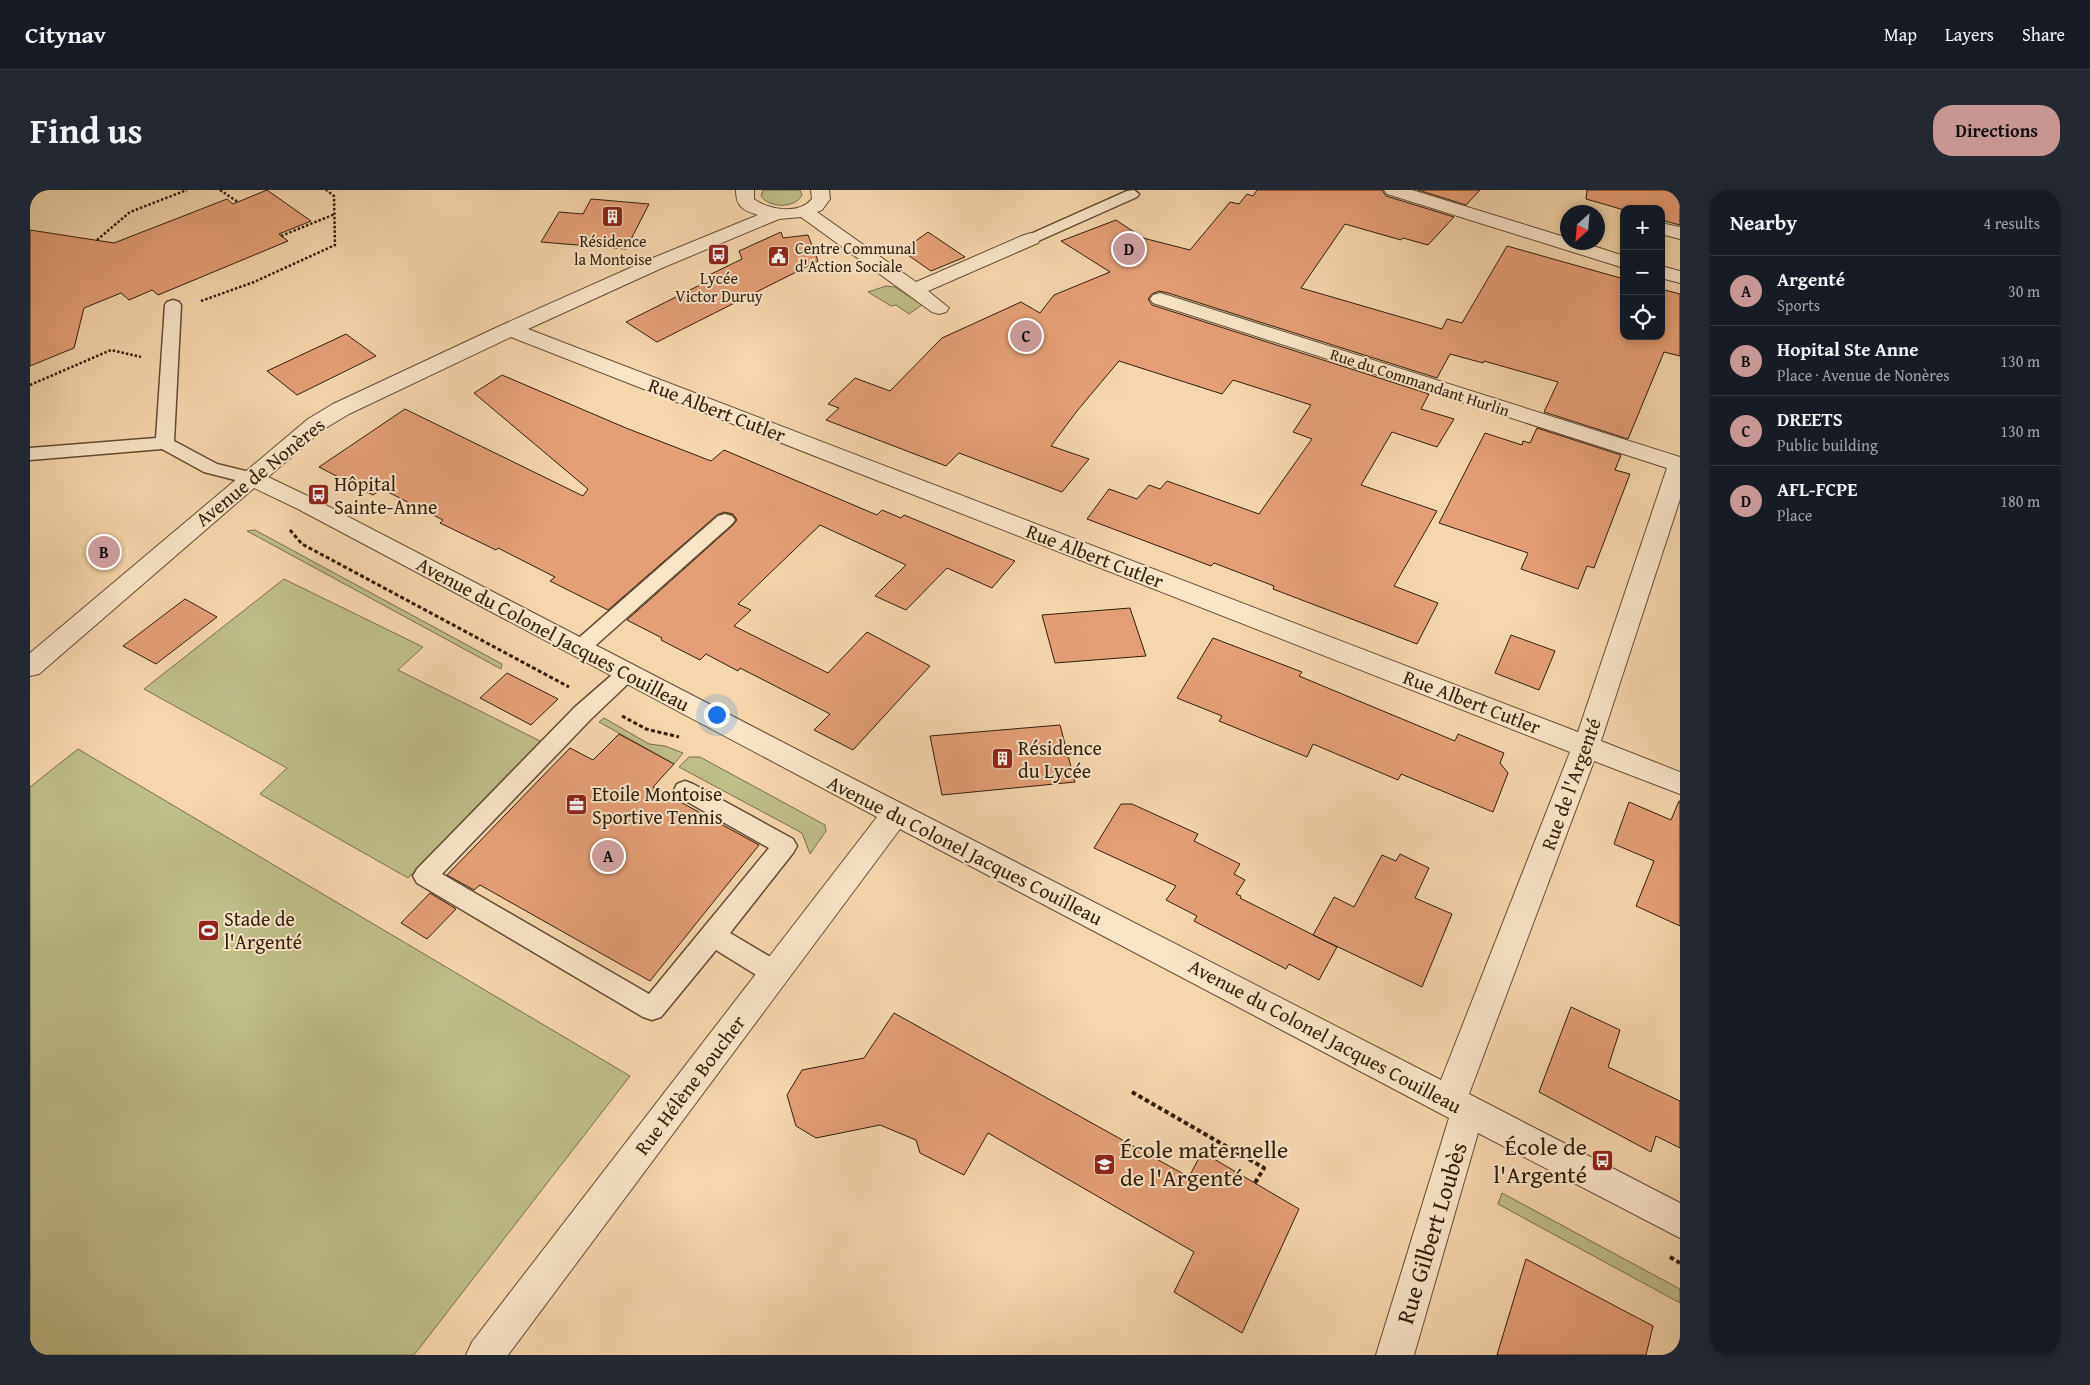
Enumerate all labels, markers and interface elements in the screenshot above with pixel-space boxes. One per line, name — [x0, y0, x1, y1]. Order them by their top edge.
text: Citynav — [25, 17, 106, 52]
text: Map — [1884, 21, 1917, 48]
text: Layers — [1945, 21, 1994, 48]
text: Share — [2022, 21, 2065, 48]
text: Find us — [30, 105, 143, 156]
button: Directions — [1933, 105, 2060, 156]
building icon: Résidence la Montoise — [601, 205, 625, 229]
north arrow — [1560, 205, 1605, 250]
map controls — [1620, 205, 1665, 340]
button: + — [1620, 205, 1665, 250]
text: Nearby — [1730, 207, 1797, 238]
text: 4 results — [1983, 211, 2040, 235]
place label: Résidence la Montoise — [574, 229, 652, 271]
pin: D — [1113, 230, 1145, 268]
place label: Centre Communal d'Action Sociale — [795, 236, 916, 278]
bus stop icon: Lycée Victor Duruy — [707, 242, 731, 266]
public building icon: Centre Communal d'Action Sociale — [767, 245, 791, 269]
button: − — [1620, 250, 1665, 295]
text: Argenté — [1777, 265, 1845, 293]
place label: Lycée Victor Duruy — [675, 266, 763, 308]
text: A — [1741, 279, 1751, 303]
text: 30 m — [2008, 279, 2040, 303]
text: Sports — [1777, 293, 1820, 317]
button: locate — [1620, 295, 1665, 340]
pin: C — [1010, 317, 1042, 355]
text: Hopital Ste Anne — [1777, 335, 1919, 363]
street label: Rue du Commandant Hurlin — [1327, 342, 1513, 422]
text: B — [1741, 349, 1751, 373]
text: 130 m — [2000, 349, 2040, 373]
text: Place · Avenue de Nonères — [1777, 363, 1950, 387]
street label: Rue Albert Cutler — [644, 370, 790, 449]
text: DREETS — [1777, 405, 1843, 433]
street label: Avenue de Nonères — [189, 410, 331, 533]
text: C — [1741, 419, 1751, 443]
text: 130 m — [2000, 419, 2040, 443]
text: Public building — [1777, 433, 1878, 457]
place label: Hôpital Sainte-Anne — [334, 469, 437, 521]
text: AFL-FCPE — [1777, 475, 1858, 503]
bus stop icon: Hôpital Sainte-Anne — [306, 483, 330, 507]
text: D — [1741, 489, 1751, 513]
text: 180 m — [2000, 489, 2040, 513]
text: Place — [1777, 503, 1812, 527]
street label: Rue Albert Cutler — [1022, 516, 1168, 595]
pin: B — [88, 533, 120, 571]
street label: Avenue du Colonel Jacques Couilleau — [412, 549, 695, 718]
street label: Rue Albert Cutler — [1399, 662, 1545, 741]
your location — [704, 702, 730, 728]
street label: Rue de l'Argenté — [1533, 714, 1608, 854]
place label: Résidence du Lycée — [1018, 733, 1102, 785]
building icon: Résidence du Lycée — [990, 747, 1014, 771]
street label: Avenue du Colonel Jacques Couilleau — [823, 767, 1108, 932]
place label: Etoile Montoise Sportive Tennis — [592, 779, 723, 831]
office icon: Etoile Montoise Sportive Tennis — [564, 793, 588, 817]
pin: A — [592, 837, 624, 875]
place label: Stade de l'Argenté — [224, 904, 302, 956]
sports icon: Stade de l'Argenté — [196, 919, 220, 943]
street label: Avenue du Colonel Jacques Couilleau — [1184, 951, 1467, 1120]
street label: Rue Hélène Boucher — [627, 1009, 752, 1161]
place label: École de l'Argenté — [1493, 1129, 1587, 1192]
place label: École maternelle de l'Argenté — [1120, 1132, 1288, 1195]
street label: Rue Gilbert Loubès — [1387, 1138, 1476, 1328]
bus stop icon: École de l'Argenté — [1591, 1149, 1615, 1173]
school or university icon: École maternelle de l'Argenté — [1092, 1152, 1116, 1176]

